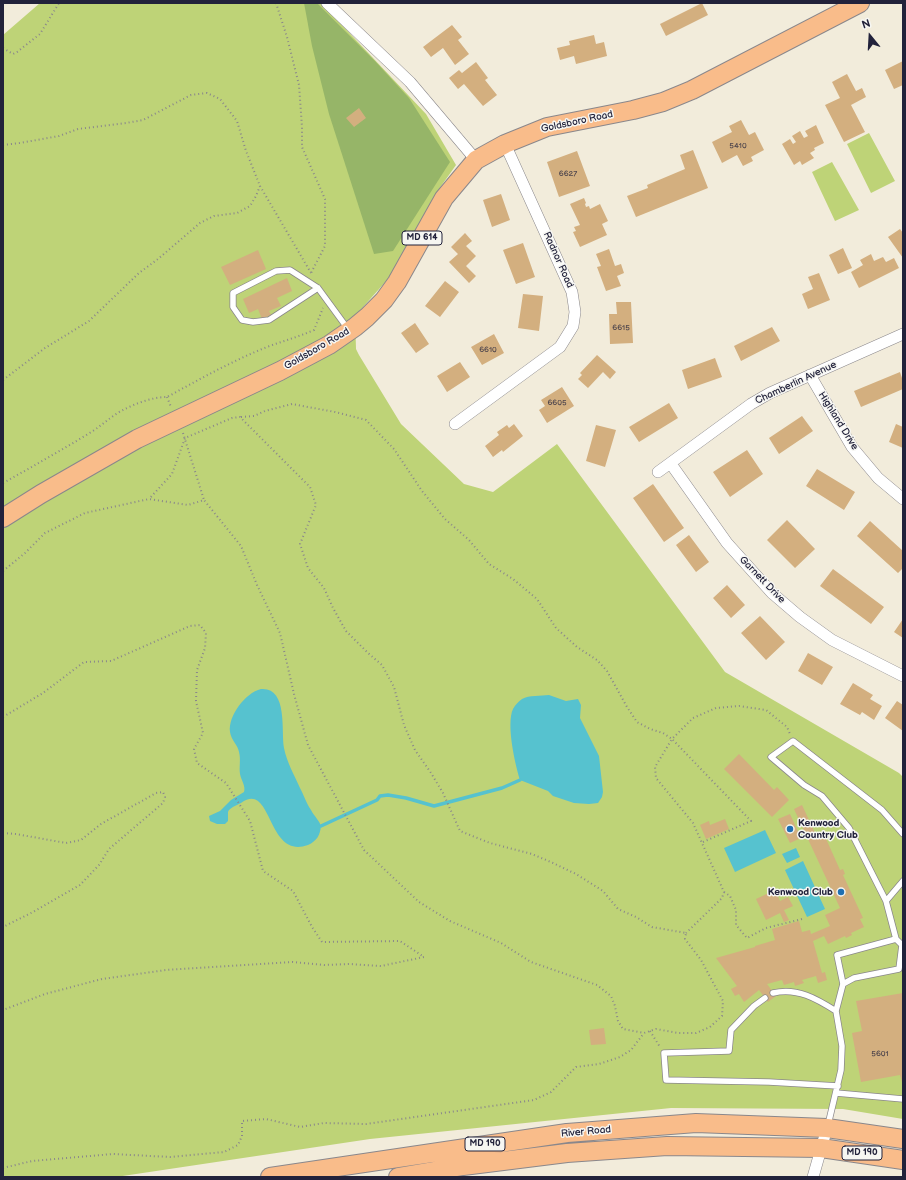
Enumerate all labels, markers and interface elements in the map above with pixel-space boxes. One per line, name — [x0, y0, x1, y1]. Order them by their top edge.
north arrow — [850, 16, 890, 56]
text: N — [860, 17, 872, 32]
street label: Goldsboro Road — [540, 109, 614, 135]
house number: 5410 — [729, 141, 747, 151]
house number: 6627 — [559, 169, 577, 179]
street label: Radnor Road — [540, 230, 576, 290]
road number: MD 614 — [402, 231, 442, 245]
house number: 6615 — [612, 323, 630, 333]
street label: Goldsboro Road — [282, 325, 352, 373]
house number: 6610 — [479, 345, 497, 355]
street label: Chamberlin Avenue — [753, 359, 839, 407]
street label: Highland Drive — [815, 390, 861, 452]
house number: 6605 — [547, 398, 567, 408]
street label: Garnett Drive — [737, 554, 787, 606]
place label: Kenwood Country Club — [798, 817, 858, 840]
marker: Kenwood Country Club — [785, 824, 795, 834]
place label: Kenwood Club — [768, 886, 833, 898]
marker: Kenwood Club — [836, 887, 846, 897]
house number: 5601 — [871, 1049, 889, 1059]
street label: River Road — [560, 1124, 612, 1140]
road number: MD 190 — [465, 1137, 505, 1151]
road number: MD 190 — [842, 1146, 882, 1160]

